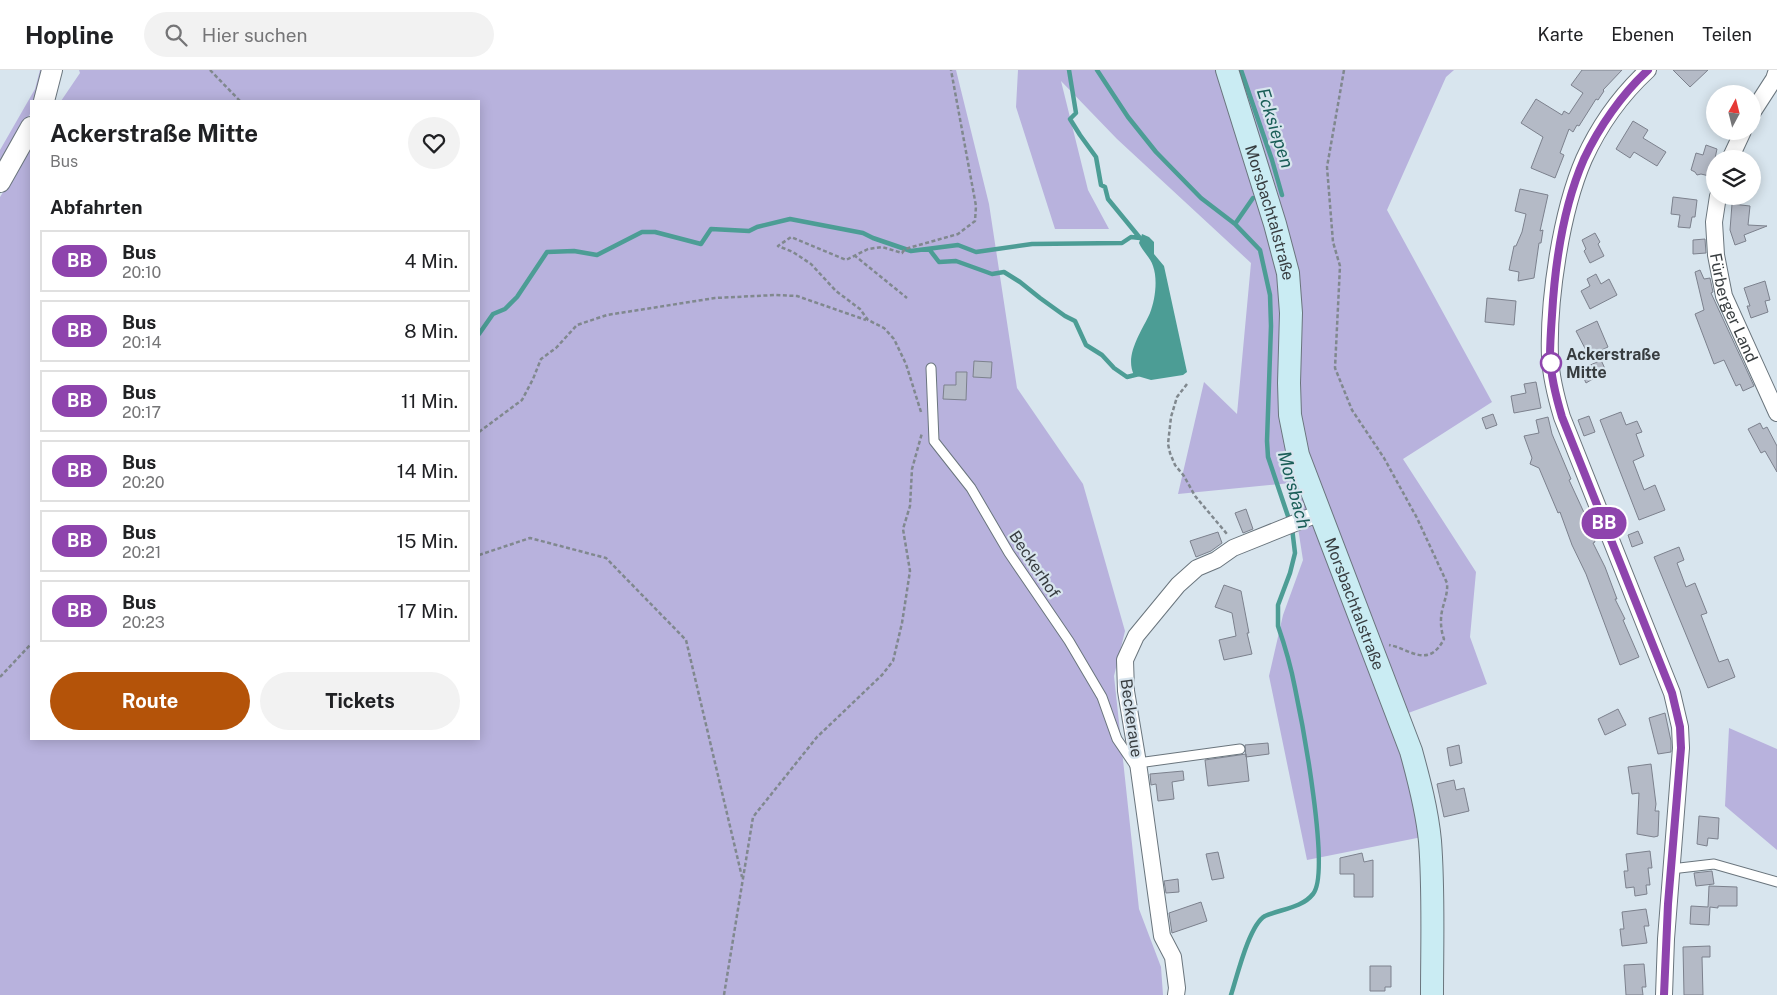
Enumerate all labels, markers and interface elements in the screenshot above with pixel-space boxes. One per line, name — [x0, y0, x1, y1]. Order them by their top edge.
search box — [144, 12, 494, 57]
text: Hopline — [25, 21, 114, 49]
icon: search — [162, 21, 190, 49]
text: Hier suchen — [202, 24, 307, 46]
text: Karte — [1538, 24, 1583, 45]
text: Ebenen — [1611, 24, 1674, 45]
text: Teilen — [1702, 24, 1752, 45]
water label: Ecksiepen — [1253, 85, 1298, 170]
north arrow — [1706, 85, 1761, 140]
map controls — [1706, 85, 1761, 205]
button: heart — [408, 117, 460, 169]
text: Ackerstraße Mitte — [50, 119, 258, 147]
street label: Morsbachtalstraße — [1241, 143, 1298, 281]
button: layers — [1706, 150, 1761, 205]
text: Bus — [50, 152, 78, 171]
text: Abfahrten — [50, 196, 142, 218]
text: Bus — [122, 241, 156, 263]
text: BB — [67, 250, 92, 271]
text: 4 Min. — [405, 250, 458, 272]
street label: Fürberger Land — [1706, 251, 1762, 365]
text: 20:10 — [122, 263, 161, 282]
text: Bus — [122, 311, 156, 333]
text: BB — [67, 320, 92, 341]
text: 8 Min. — [404, 320, 458, 342]
text: 20:14 — [122, 333, 162, 352]
place label: Ackerstraße Mitte — [1566, 345, 1660, 382]
marker: Ackerstraße Mitte — [1540, 352, 1562, 374]
text: Bus — [122, 381, 156, 403]
text: BB — [67, 390, 92, 411]
text: 11 Min. — [401, 390, 458, 412]
text: 20:17 — [122, 403, 161, 422]
water label: Morsbach — [1274, 449, 1315, 531]
text: Bus — [122, 451, 156, 473]
text: BB — [67, 460, 92, 481]
text: 14 Min. — [397, 460, 458, 482]
text: 20:20 — [122, 473, 165, 492]
line badge: BB — [1582, 507, 1626, 539]
text: BB — [1592, 512, 1616, 533]
text: Bus — [122, 521, 156, 543]
street label: Beckerhof — [1005, 527, 1064, 601]
text: BB — [67, 530, 92, 551]
text: 15 Min. — [397, 530, 458, 552]
street label: Morsbachtalstraße — [1320, 535, 1388, 673]
text: 20:21 — [122, 543, 161, 562]
text: Bus — [122, 591, 156, 613]
text: BB — [67, 600, 92, 621]
text: 17 Min. — [397, 600, 458, 622]
text: 20:23 — [122, 613, 165, 632]
button: Route — [50, 672, 250, 730]
button: Tickets — [260, 672, 460, 730]
street label: Beckeraue — [1117, 677, 1146, 759]

